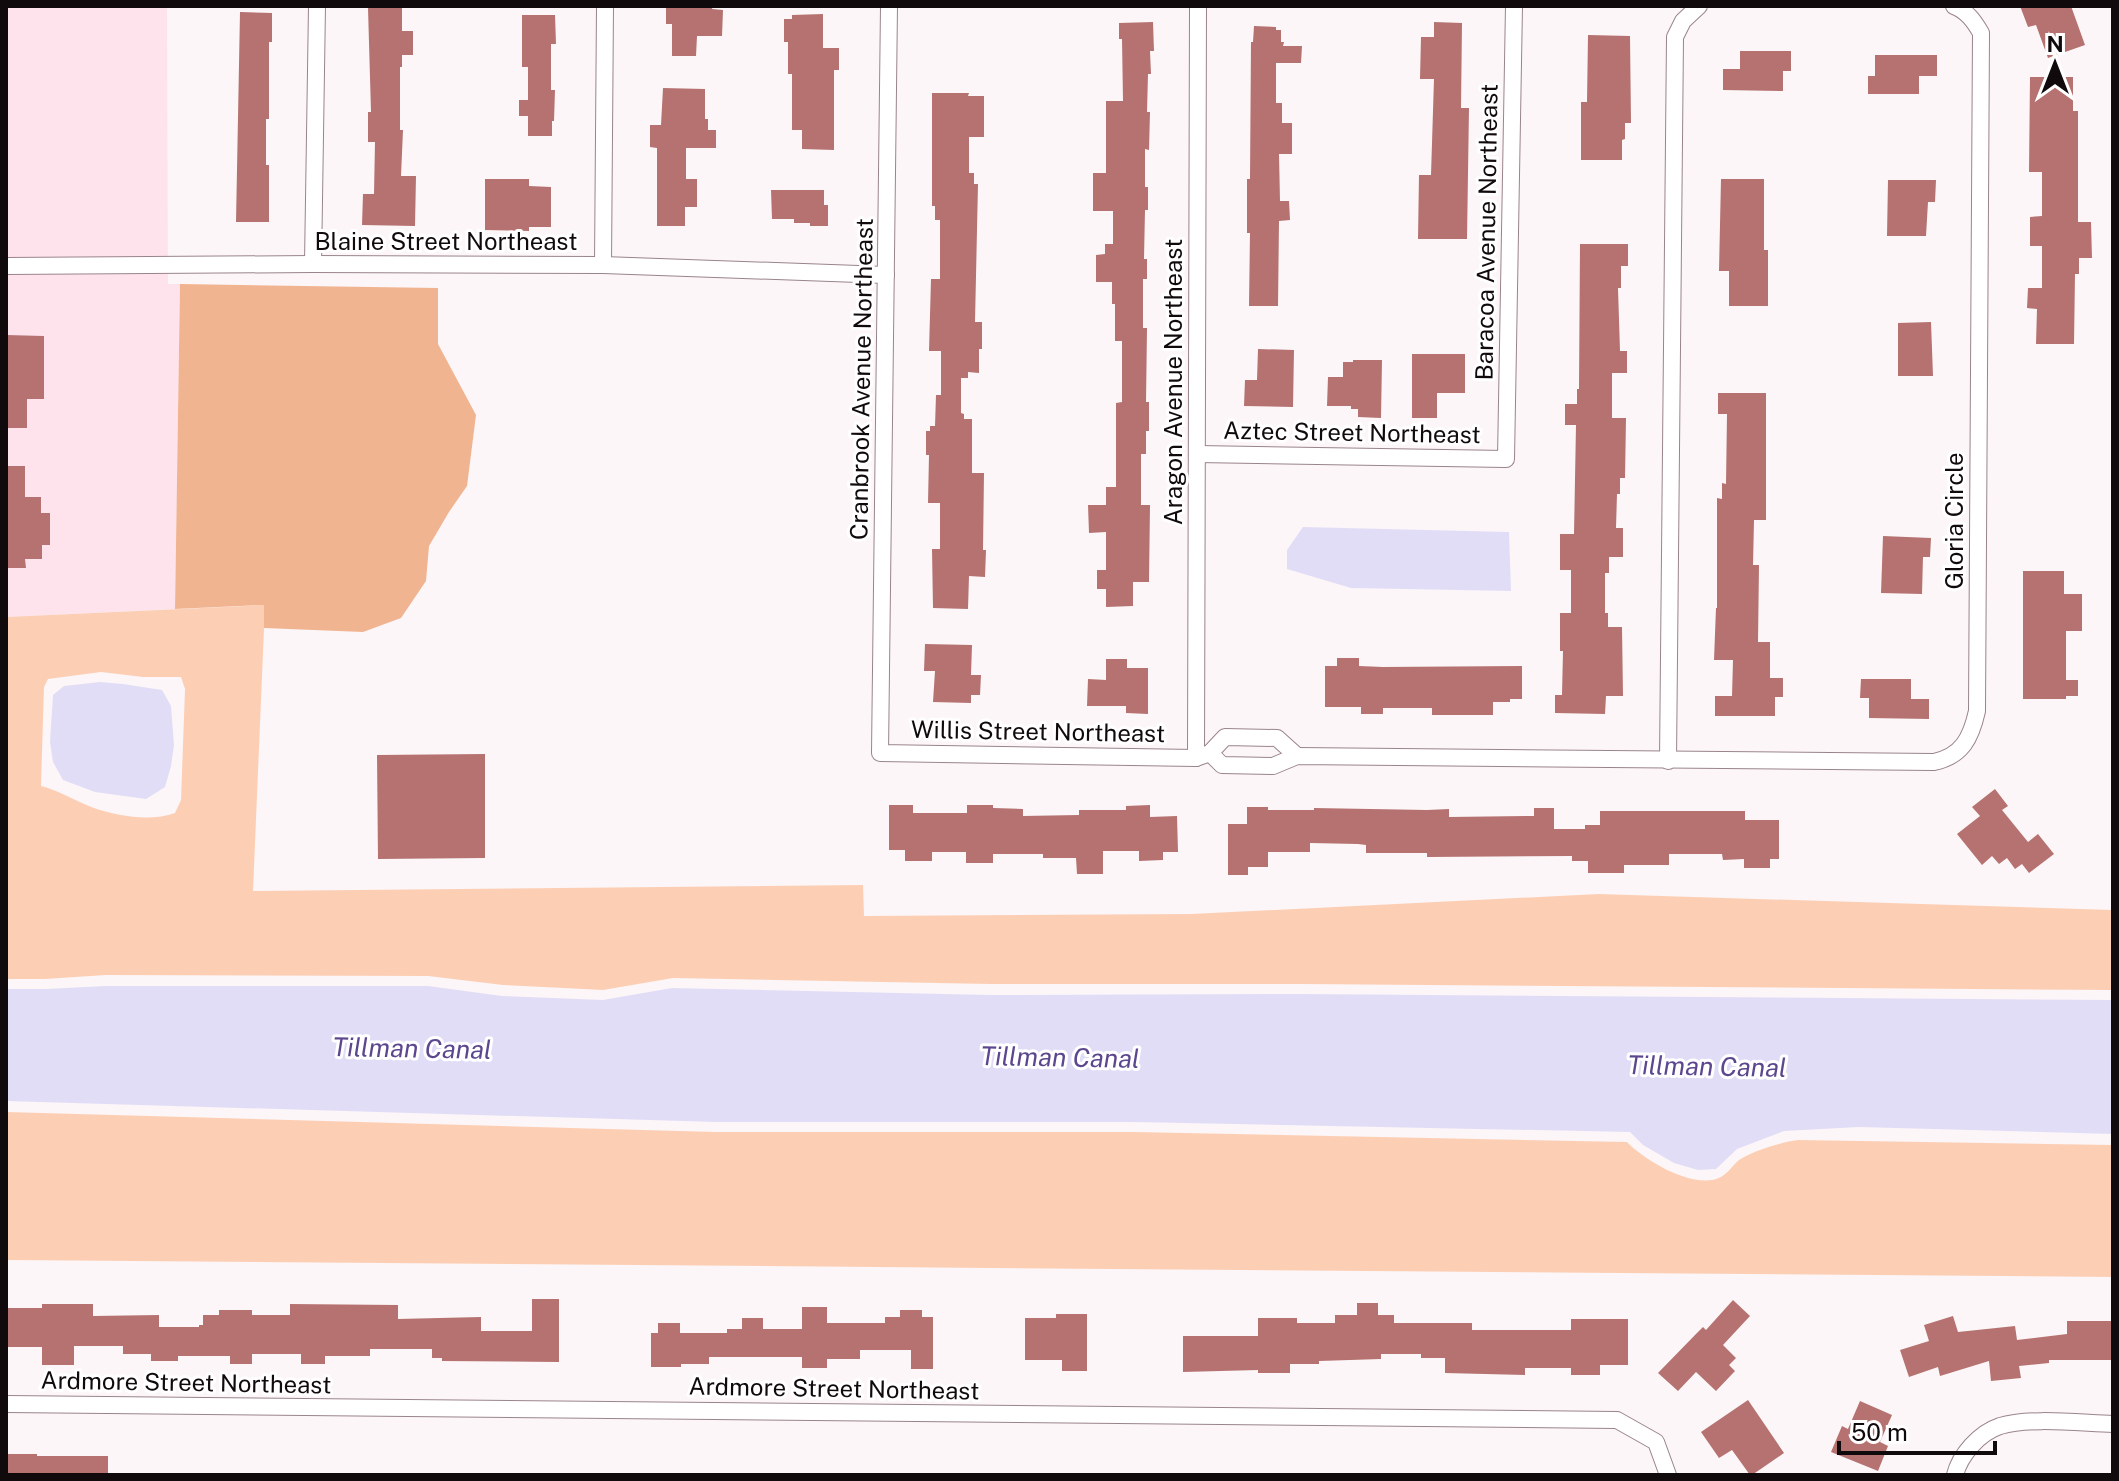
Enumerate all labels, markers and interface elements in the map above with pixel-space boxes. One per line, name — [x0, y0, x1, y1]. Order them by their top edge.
north arrow — [2015, 24, 2095, 104]
text: N — [2046, 31, 2064, 57]
street label: Baracoa Avenue Northeast — [1469, 83, 1503, 381]
street label: Cranbrook Avenue Northeast — [844, 218, 878, 540]
street label: Blaine Street Northeast — [314, 227, 578, 255]
street label: Aragon Avenue Northeast — [1159, 239, 1187, 525]
street label: Aztec Street Northeast — [1223, 416, 1481, 448]
street label: Gloria Circle — [1940, 452, 1968, 590]
street label: Willis Street Northeast — [911, 715, 1165, 747]
water label: Tillman Canal — [332, 1031, 492, 1065]
water label: Tillman Canal — [980, 1040, 1140, 1074]
water label: Tillman Canal — [1627, 1049, 1787, 1083]
street label: Ardmore Street Northeast — [40, 1365, 332, 1399]
street label: Ardmore Street Northeast — [688, 1371, 980, 1405]
scale bar — [1839, 1405, 1995, 1455]
text: 50 m — [1851, 1418, 1908, 1446]

